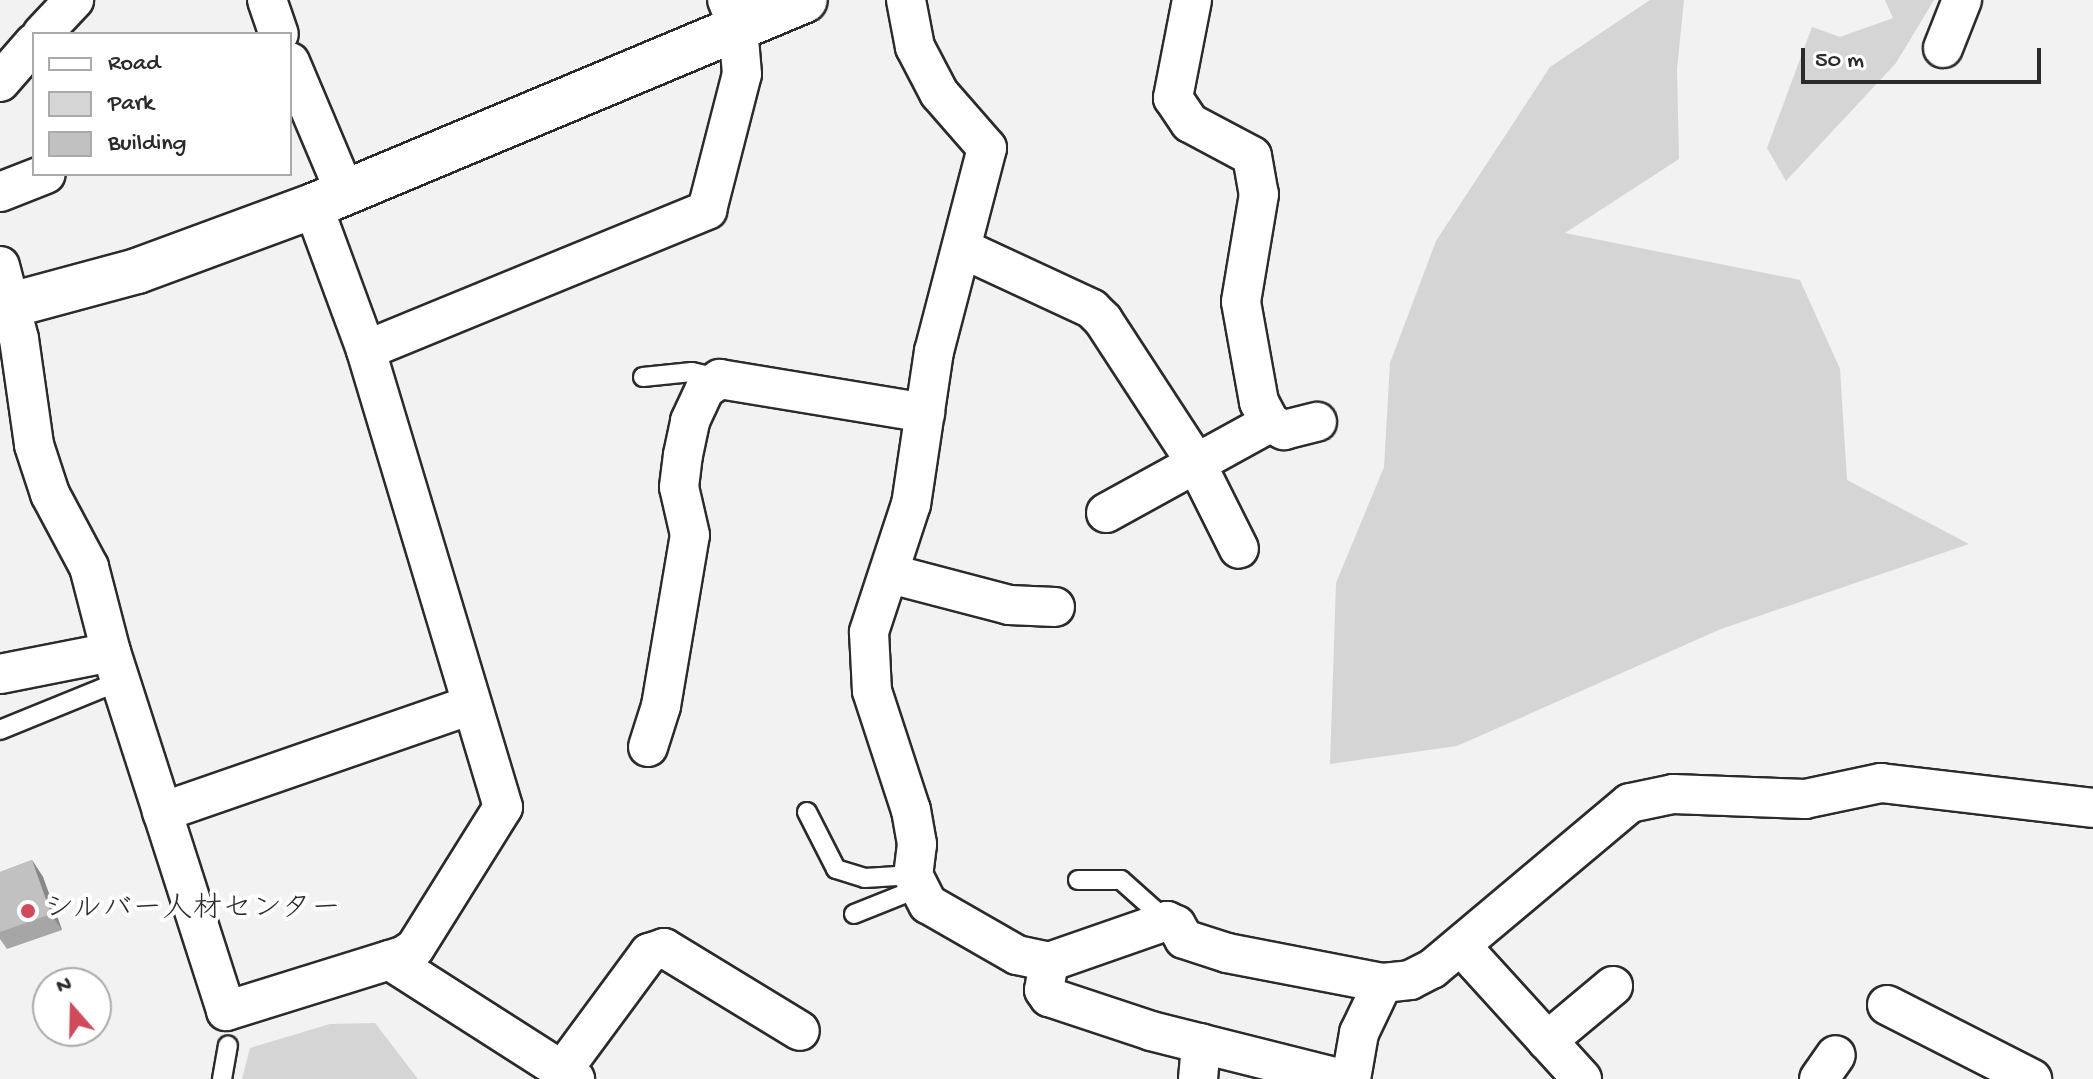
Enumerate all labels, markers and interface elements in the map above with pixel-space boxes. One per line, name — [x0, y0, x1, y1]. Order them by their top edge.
legend — [32, 32, 292, 176]
scale bar — [1805, 32, 2045, 82]
text: 50 m — [1815, 47, 1864, 76]
text: Road — [108, 50, 160, 79]
text: Park — [108, 90, 154, 119]
text: Building — [108, 130, 186, 159]
place label: シルバー人材センター — [44, 893, 344, 929]
marker: シルバー人材センター — [19, 902, 37, 920]
north arrow — [32, 967, 112, 1047]
text: N — [53, 972, 76, 1001]

